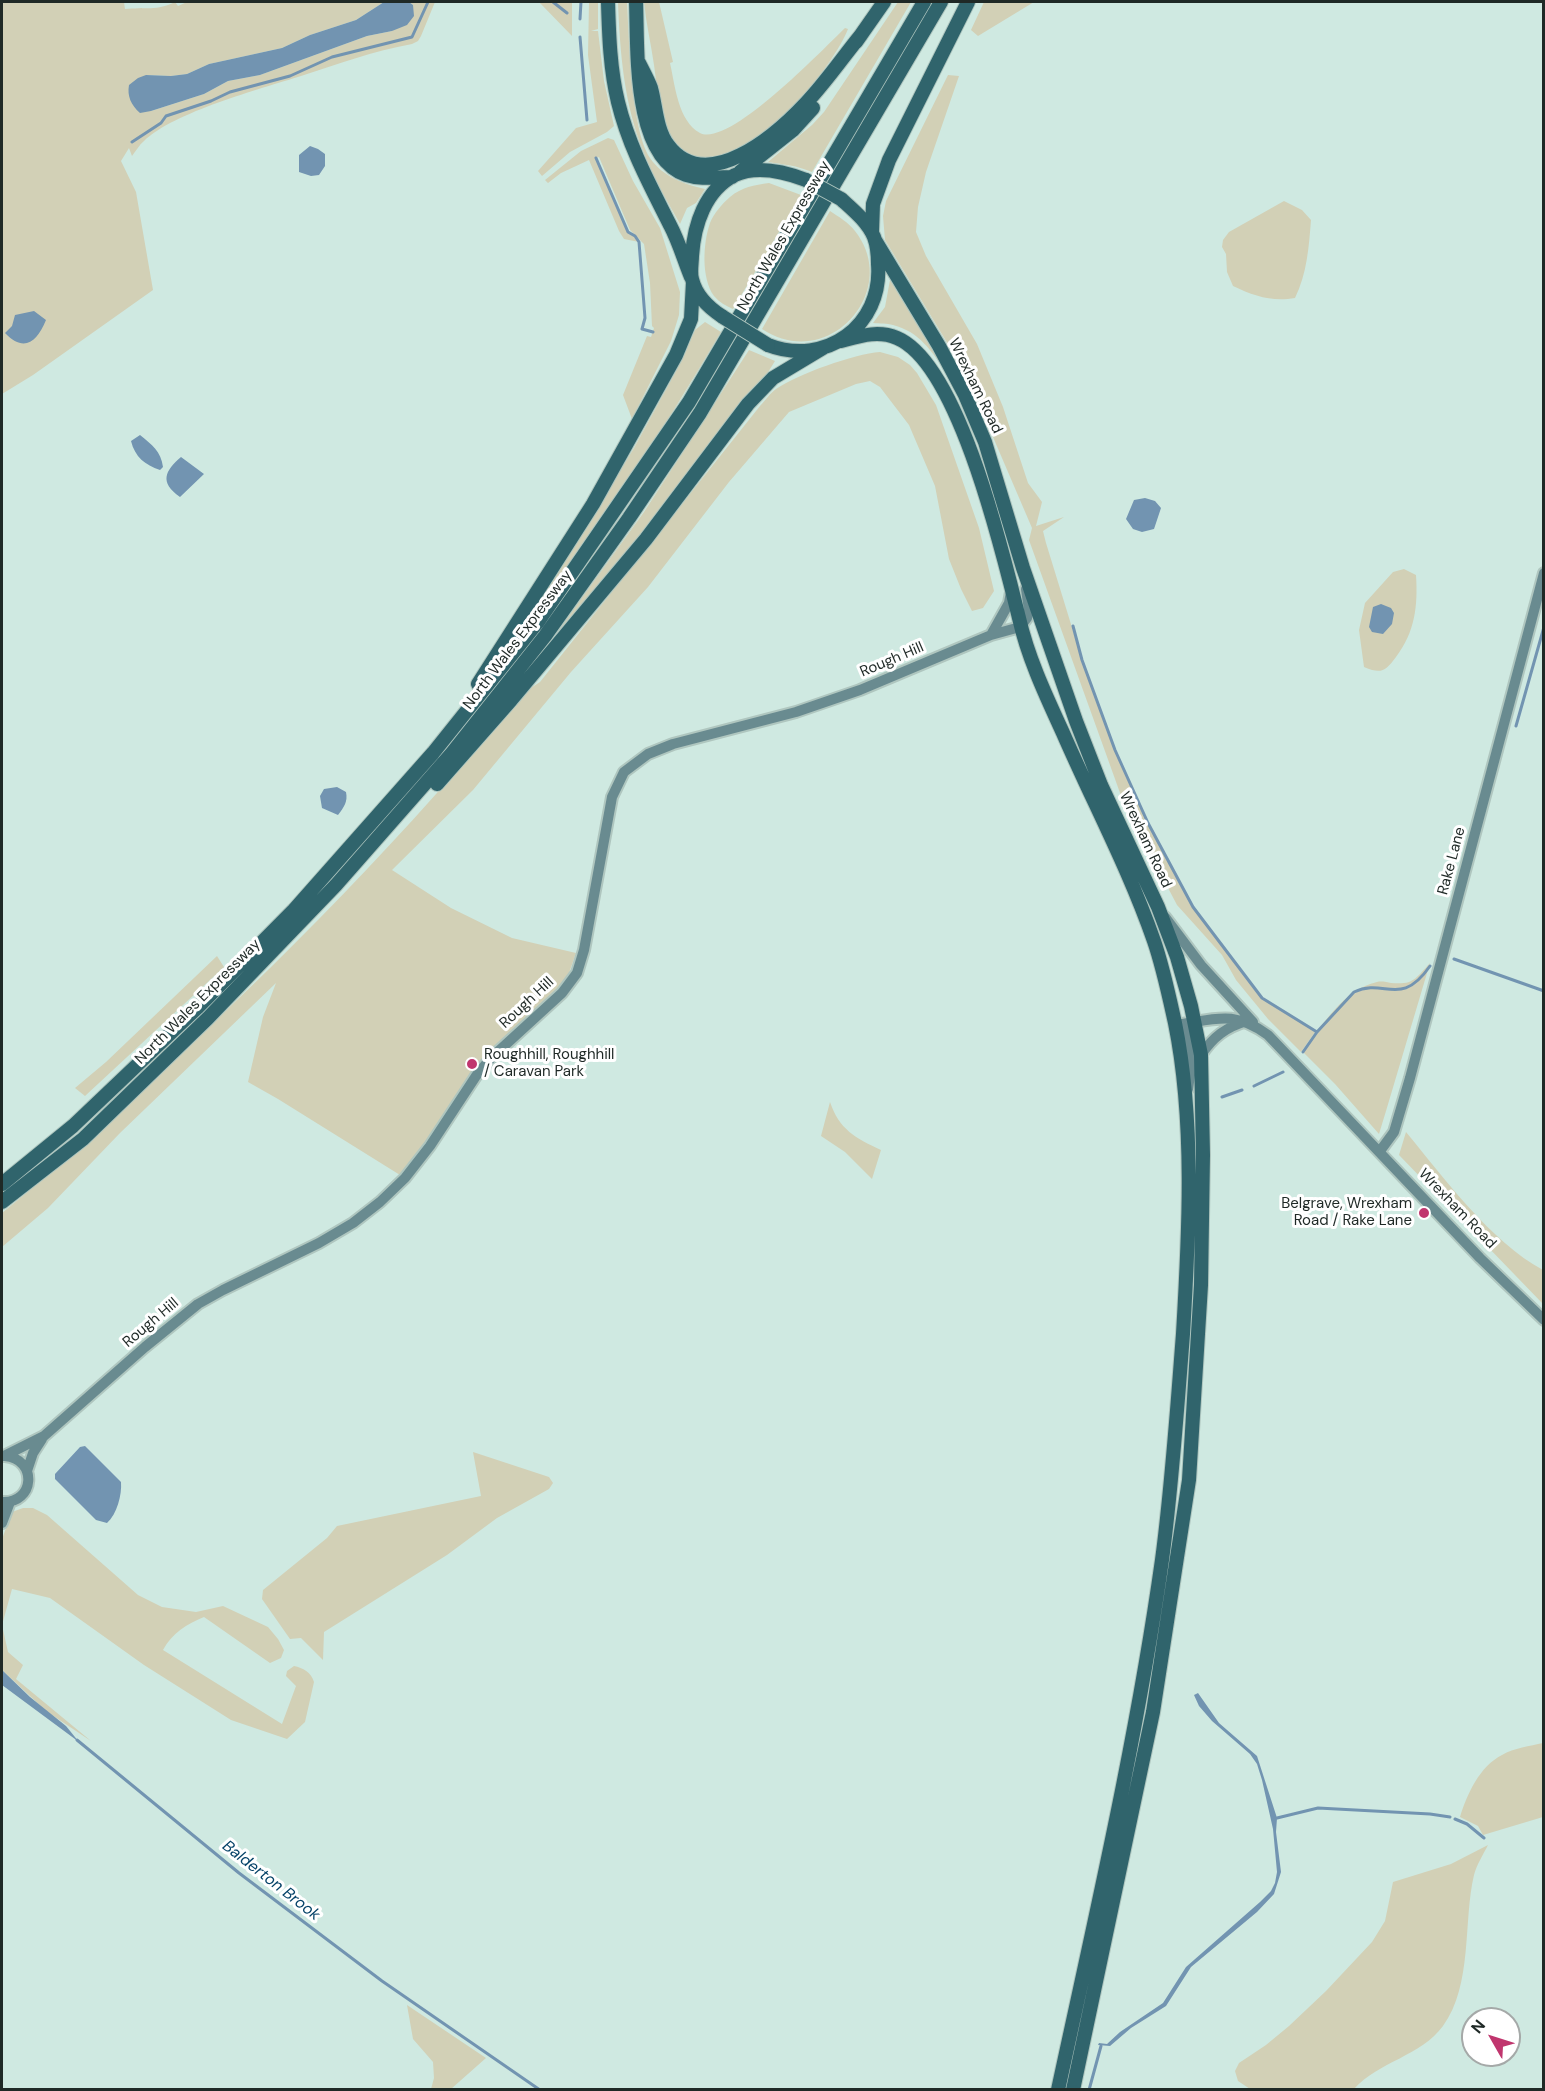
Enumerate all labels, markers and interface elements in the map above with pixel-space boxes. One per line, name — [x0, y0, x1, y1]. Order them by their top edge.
street label: North Wales Expressway — [734, 158, 834, 314]
street label: Wrexham Road — [944, 335, 1006, 437]
street label: North Wales Expressway — [460, 567, 576, 713]
street label: Rough Hill — [857, 639, 927, 681]
street label: Wrexham Road — [1115, 789, 1175, 891]
street label: Rake Lane — [1434, 825, 1470, 897]
street label: North Wales Expressway — [132, 936, 264, 1068]
street label: Rough Hill — [496, 973, 558, 1033]
place label: Roughhill, Roughhill / Caravan Park — [484, 1046, 614, 1081]
marker: Roughhill, Roughhill / Caravan Park — [465, 1057, 479, 1071]
street label: Wrexham Road — [1414, 1165, 1500, 1253]
place label: Belgrave, Wrexham Road / Rake Lane — [1281, 1195, 1412, 1230]
marker: Belgrave, Wrexham Road / Rake Lane — [1417, 1206, 1431, 1220]
street label: Rough Hill — [119, 1294, 183, 1352]
water label: Balderton Brook — [218, 1837, 324, 1925]
north arrow — [1461, 2007, 1521, 2067]
text: N — [1466, 2015, 1490, 2038]

